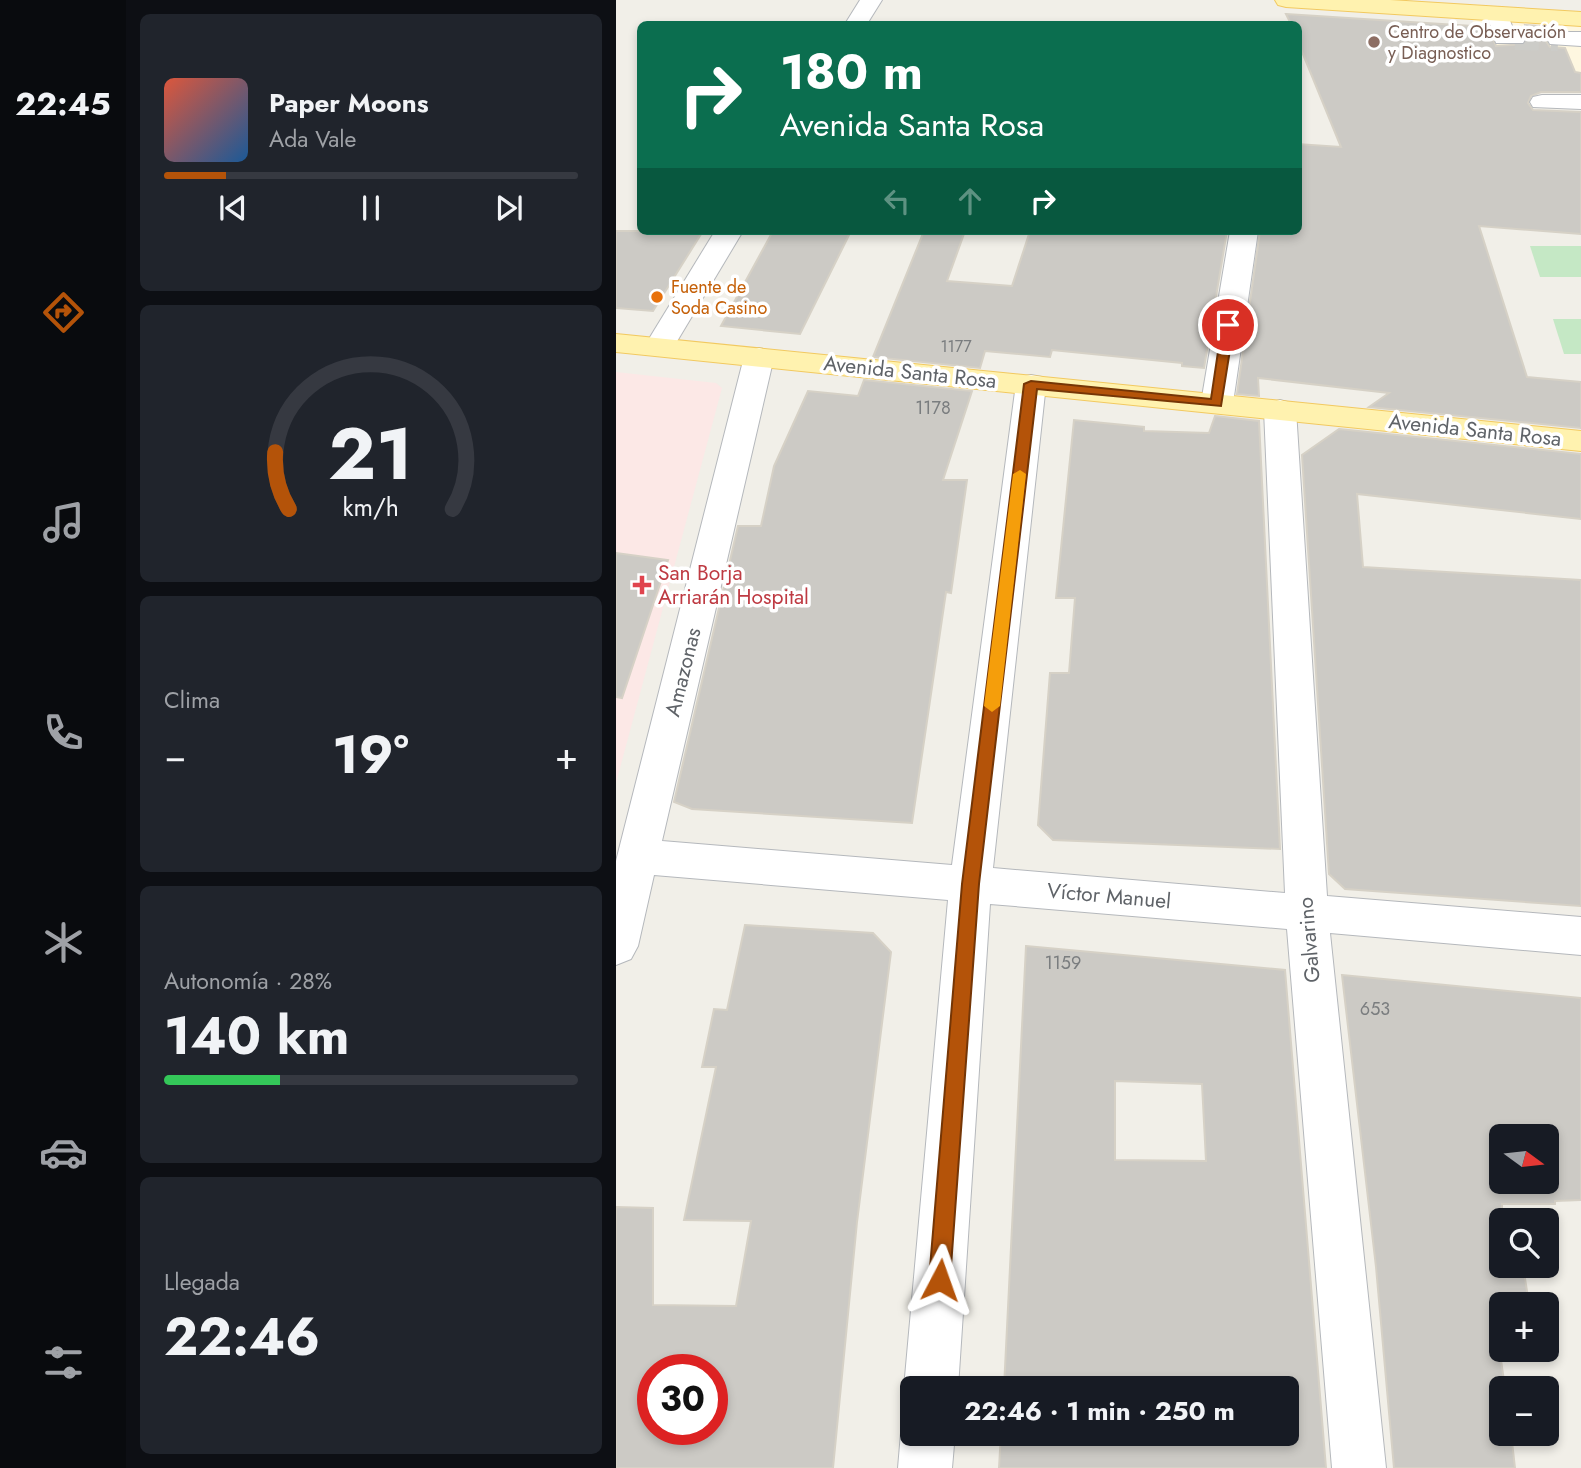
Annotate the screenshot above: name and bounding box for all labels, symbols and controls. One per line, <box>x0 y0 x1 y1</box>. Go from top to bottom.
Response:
place label: Centro de Observación y Diagnostico <box>1388 19 1566 66</box>
marker: Centro de Observación y Diagnostico <box>1366 34 1382 50</box>
text: 180 m <box>780 37 923 107</box>
icon: right <box>665 49 756 140</box>
text: 22:45 <box>15 81 111 127</box>
text: Paper Moons <box>269 84 429 122</box>
text: Avenida Santa Rosa <box>780 102 1044 148</box>
text: Ada Vale <box>269 122 356 156</box>
icon: left <box>878 182 916 220</box>
icon: ahead <box>951 182 989 220</box>
icon: right <box>1024 182 1062 220</box>
icon: previous <box>214 189 252 227</box>
icon: pause <box>352 189 390 227</box>
icon: next <box>490 189 528 227</box>
place label: Fuente de Soda Casino <box>671 274 767 321</box>
icon: directions <box>39 288 88 337</box>
marker: Fuente de Soda Casino <box>649 289 665 305</box>
pin <box>1198 295 1258 355</box>
icon: arrive <box>1209 306 1247 344</box>
house number: 1177 <box>940 335 972 358</box>
street label: Avenida Santa Rosa <box>822 348 998 396</box>
house number: 1178 <box>915 395 951 421</box>
text: 21 <box>329 402 413 507</box>
street label: Avenida Santa Rosa <box>1387 406 1563 454</box>
text: km/h <box>343 489 399 525</box>
icon: music <box>39 498 88 547</box>
place label: San Borja Arriarán Hospital <box>658 558 809 612</box>
marker: San Borja Arriarán Hospital <box>632 575 652 595</box>
street label: Amazonas <box>657 624 709 720</box>
text: Clima <box>164 683 220 717</box>
icon: phone <box>39 708 88 757</box>
text: 19° <box>332 717 409 793</box>
text: − <box>164 728 186 783</box>
text: + <box>555 728 578 783</box>
street label: Víctor Manuel <box>1046 876 1172 916</box>
street label: Galvarino <box>1290 896 1328 984</box>
icon: climate <box>39 918 88 967</box>
house number: 1159 <box>1045 950 1081 976</box>
text: Autonomía · 28% <box>164 964 332 998</box>
house number: 653 <box>1360 996 1390 1022</box>
text: 140 km <box>164 998 349 1074</box>
north arrow <box>1489 1124 1559 1194</box>
map controls <box>1489 1124 1559 1446</box>
icon: car <box>39 1128 88 1177</box>
button: search <box>1489 1208 1559 1278</box>
position arrow <box>903 1243 977 1317</box>
text: Llegada <box>164 1265 240 1299</box>
button: + <box>1489 1292 1559 1362</box>
text: 22:46 <box>164 1299 320 1375</box>
icon: filters <box>39 1338 88 1387</box>
speed limit sign: 30 <box>637 1354 728 1445</box>
button: − <box>1489 1376 1559 1446</box>
text: 22:46 · 1 min · 250 m <box>964 1392 1235 1430</box>

